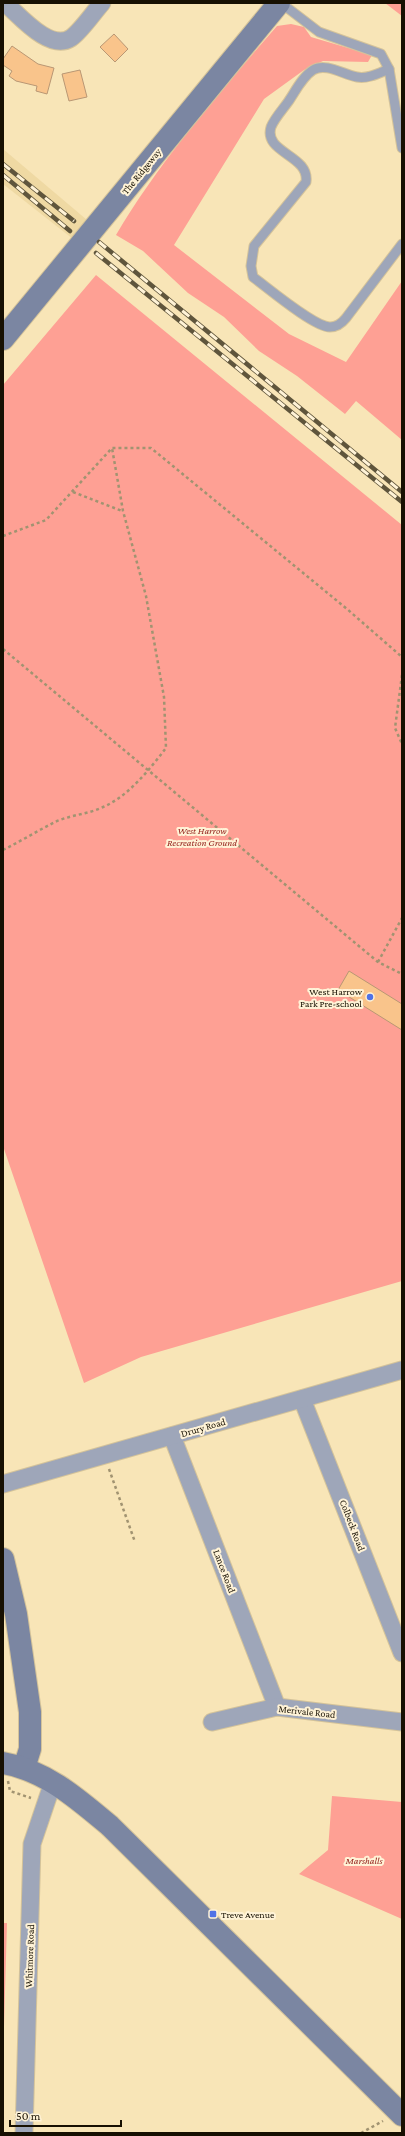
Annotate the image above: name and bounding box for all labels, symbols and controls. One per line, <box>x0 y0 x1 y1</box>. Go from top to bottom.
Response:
street label: The Ridgeway <box>119 146 164 197</box>
park label: West Harrow Recreation Ground <box>167 825 237 848</box>
place label: West Harrow Park Pre-school <box>300 986 363 1009</box>
marker: West Harrow Park Pre-school <box>365 992 375 1002</box>
street label: Drury Road <box>180 1416 227 1439</box>
street label: Colbeck Road <box>338 1498 368 1553</box>
street label: Lance Road <box>211 1548 238 1595</box>
street label: Merivale Road <box>278 1703 337 1720</box>
park label: Marshalls <box>344 1855 383 1866</box>
marker: Treve Avenue <box>208 1909 218 1919</box>
place label: Treve Avenue <box>221 1909 275 1920</box>
street label: Whitmore Road <box>23 1923 36 1988</box>
scale bar <box>10 2102 121 2128</box>
text: 50 m <box>16 2109 41 2123</box>

